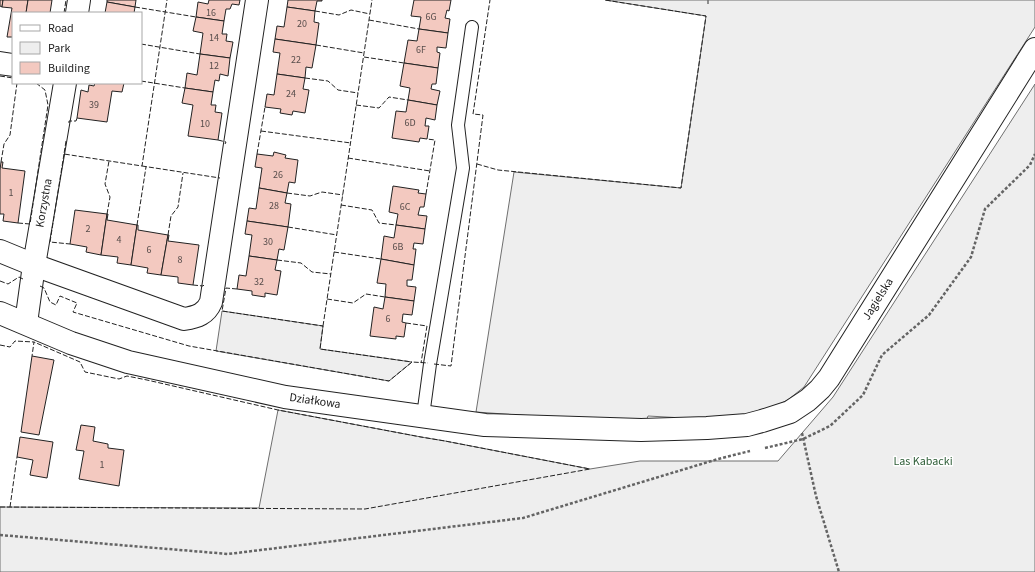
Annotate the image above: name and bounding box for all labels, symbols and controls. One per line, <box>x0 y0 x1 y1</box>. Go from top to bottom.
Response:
house number: 16 <box>206 6 216 20</box>
house number: 6G <box>425 10 437 24</box>
legend <box>12 12 142 84</box>
house number: 20 <box>297 17 307 31</box>
text: Road <box>48 20 74 37</box>
house number: 14 <box>209 31 219 45</box>
text: Park <box>48 40 70 57</box>
house number: 6F <box>416 43 426 57</box>
house number: 22 <box>291 53 301 67</box>
house number: 12 <box>209 59 219 73</box>
text: Building <box>48 60 90 77</box>
house number: 24 <box>286 87 296 101</box>
house number: 39 <box>89 98 99 112</box>
house number: 6D <box>404 116 416 130</box>
house number: 10 <box>200 117 210 131</box>
house number: 26 <box>273 168 283 182</box>
street label: Korzystna <box>31 177 57 229</box>
house number: 1 <box>9 186 14 200</box>
house number: 28 <box>269 199 279 213</box>
house number: 6C <box>400 200 411 214</box>
house number: 2 <box>86 222 91 236</box>
house number: 4 <box>117 233 122 247</box>
house number: 30 <box>263 235 273 249</box>
house number: 6B <box>393 240 404 254</box>
house number: 6 <box>147 243 152 257</box>
house number: 8 <box>178 253 183 267</box>
house number: 32 <box>254 275 264 289</box>
street label: Jagielska <box>858 275 898 323</box>
house number: 6 <box>386 312 391 326</box>
street label: Działkowa <box>288 389 342 413</box>
park label: Las Kabacki <box>893 453 953 470</box>
house number: 1 <box>100 458 105 472</box>

